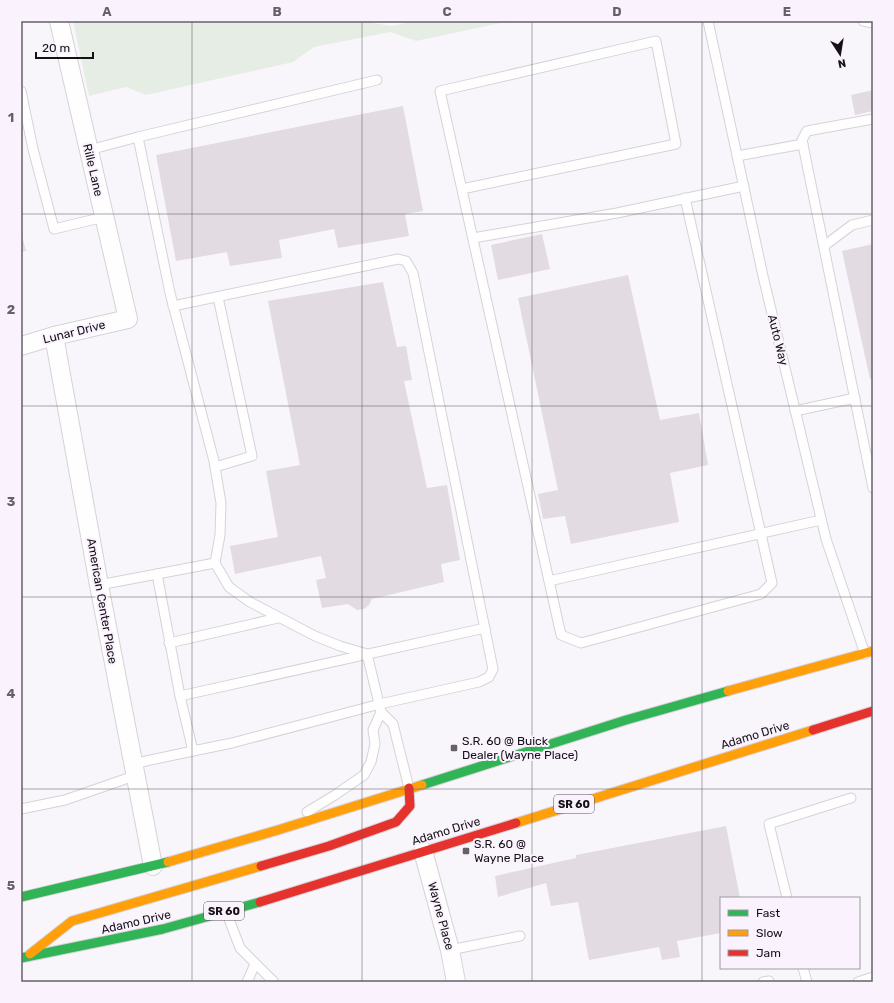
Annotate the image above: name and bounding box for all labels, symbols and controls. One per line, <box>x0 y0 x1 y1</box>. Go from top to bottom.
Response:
text: A <box>102 4 112 19</box>
text: B <box>272 4 282 19</box>
text: C <box>442 4 452 19</box>
text: D <box>612 4 622 19</box>
text: E <box>783 4 791 19</box>
scale bar <box>36 34 93 60</box>
north arrow <box>820 34 860 74</box>
text: 20 m <box>42 41 70 55</box>
text: N <box>837 56 847 70</box>
text: 1 <box>8 110 14 125</box>
street label: Rille Lane <box>80 142 106 198</box>
text: 2 <box>7 302 15 317</box>
street label: Auto Way <box>765 313 791 367</box>
street label: Lunar Drive <box>41 317 107 347</box>
text: 3 <box>7 494 16 509</box>
street label: American Center Place <box>84 537 120 665</box>
text: 4 <box>7 686 16 701</box>
street label: Adamo Drive <box>719 718 791 752</box>
place label: S.R. 60 @ Buick Dealer (Wayne Place) <box>462 734 578 762</box>
marker: S.R. 60 @ Buick Dealer (Wayne Place) <box>449 743 459 753</box>
road number: SR 60 <box>554 795 594 813</box>
street label: Adamo Drive <box>410 814 482 848</box>
place label: S.R. 60 @ Wayne Place <box>474 837 544 865</box>
marker: S.R. 60 @ Wayne Place <box>461 846 471 856</box>
text: 5 <box>7 878 15 893</box>
street label: Wayne Place <box>425 880 457 952</box>
legend <box>720 897 860 969</box>
road number: SR 60 <box>204 902 244 920</box>
text: Fast <box>756 906 780 920</box>
street label: Adamo Drive <box>100 907 172 937</box>
text: Slow <box>756 926 783 940</box>
text: Jam <box>756 946 781 960</box>

